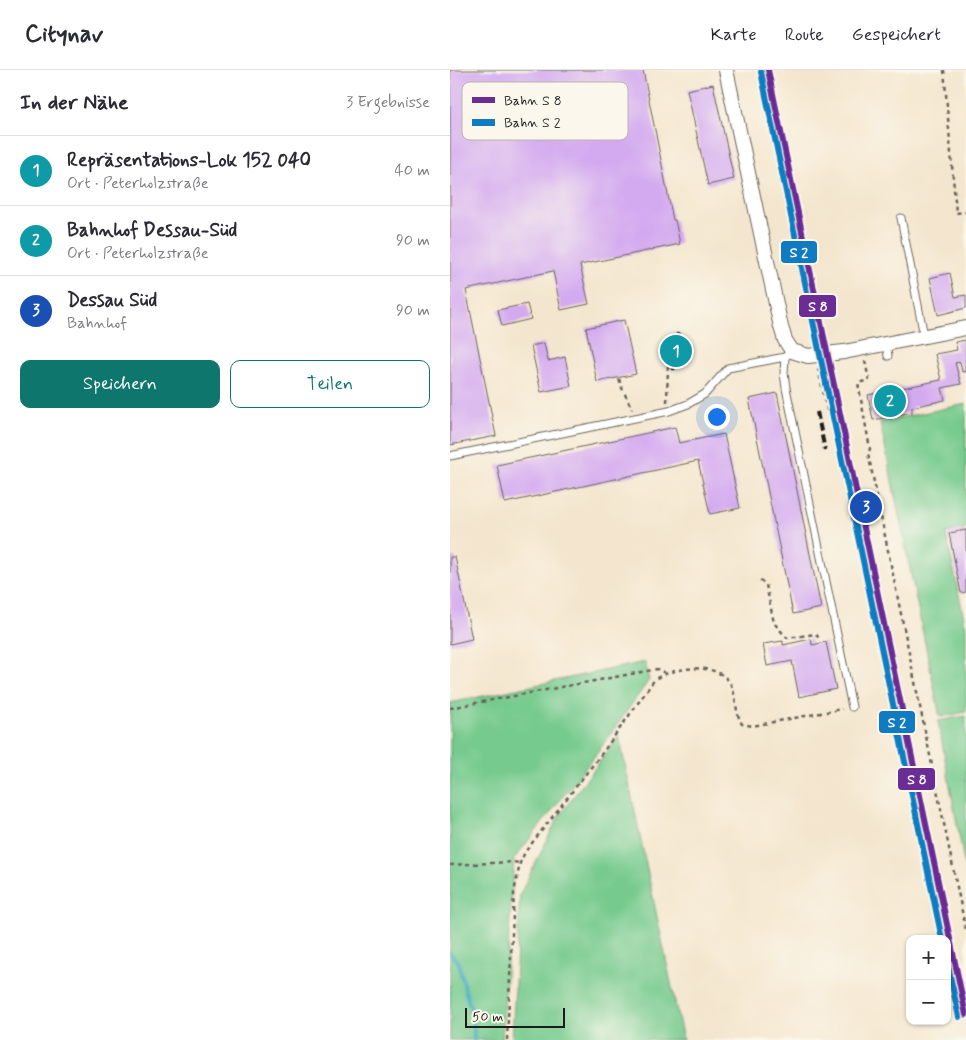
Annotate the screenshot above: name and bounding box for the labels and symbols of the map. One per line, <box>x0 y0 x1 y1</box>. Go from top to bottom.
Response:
legend <box>462 82 628 140</box>
text: Bahn S 8 <box>504 92 562 110</box>
text: Bahn S 2 <box>504 114 561 132</box>
line badge: S 2 <box>780 240 818 264</box>
text: S 2 <box>790 244 808 262</box>
line badge: S 8 <box>798 294 837 318</box>
text: S 8 <box>808 298 828 316</box>
pin: 1 <box>660 332 692 370</box>
pin: 2 <box>874 382 906 420</box>
your location <box>704 404 730 430</box>
pin: 3 <box>850 488 882 526</box>
line badge: S 2 <box>878 710 916 734</box>
text: S 2 <box>888 714 906 732</box>
line badge: S 8 <box>897 767 936 791</box>
text: S 8 <box>907 771 927 789</box>
scale bar <box>465 1005 565 1028</box>

